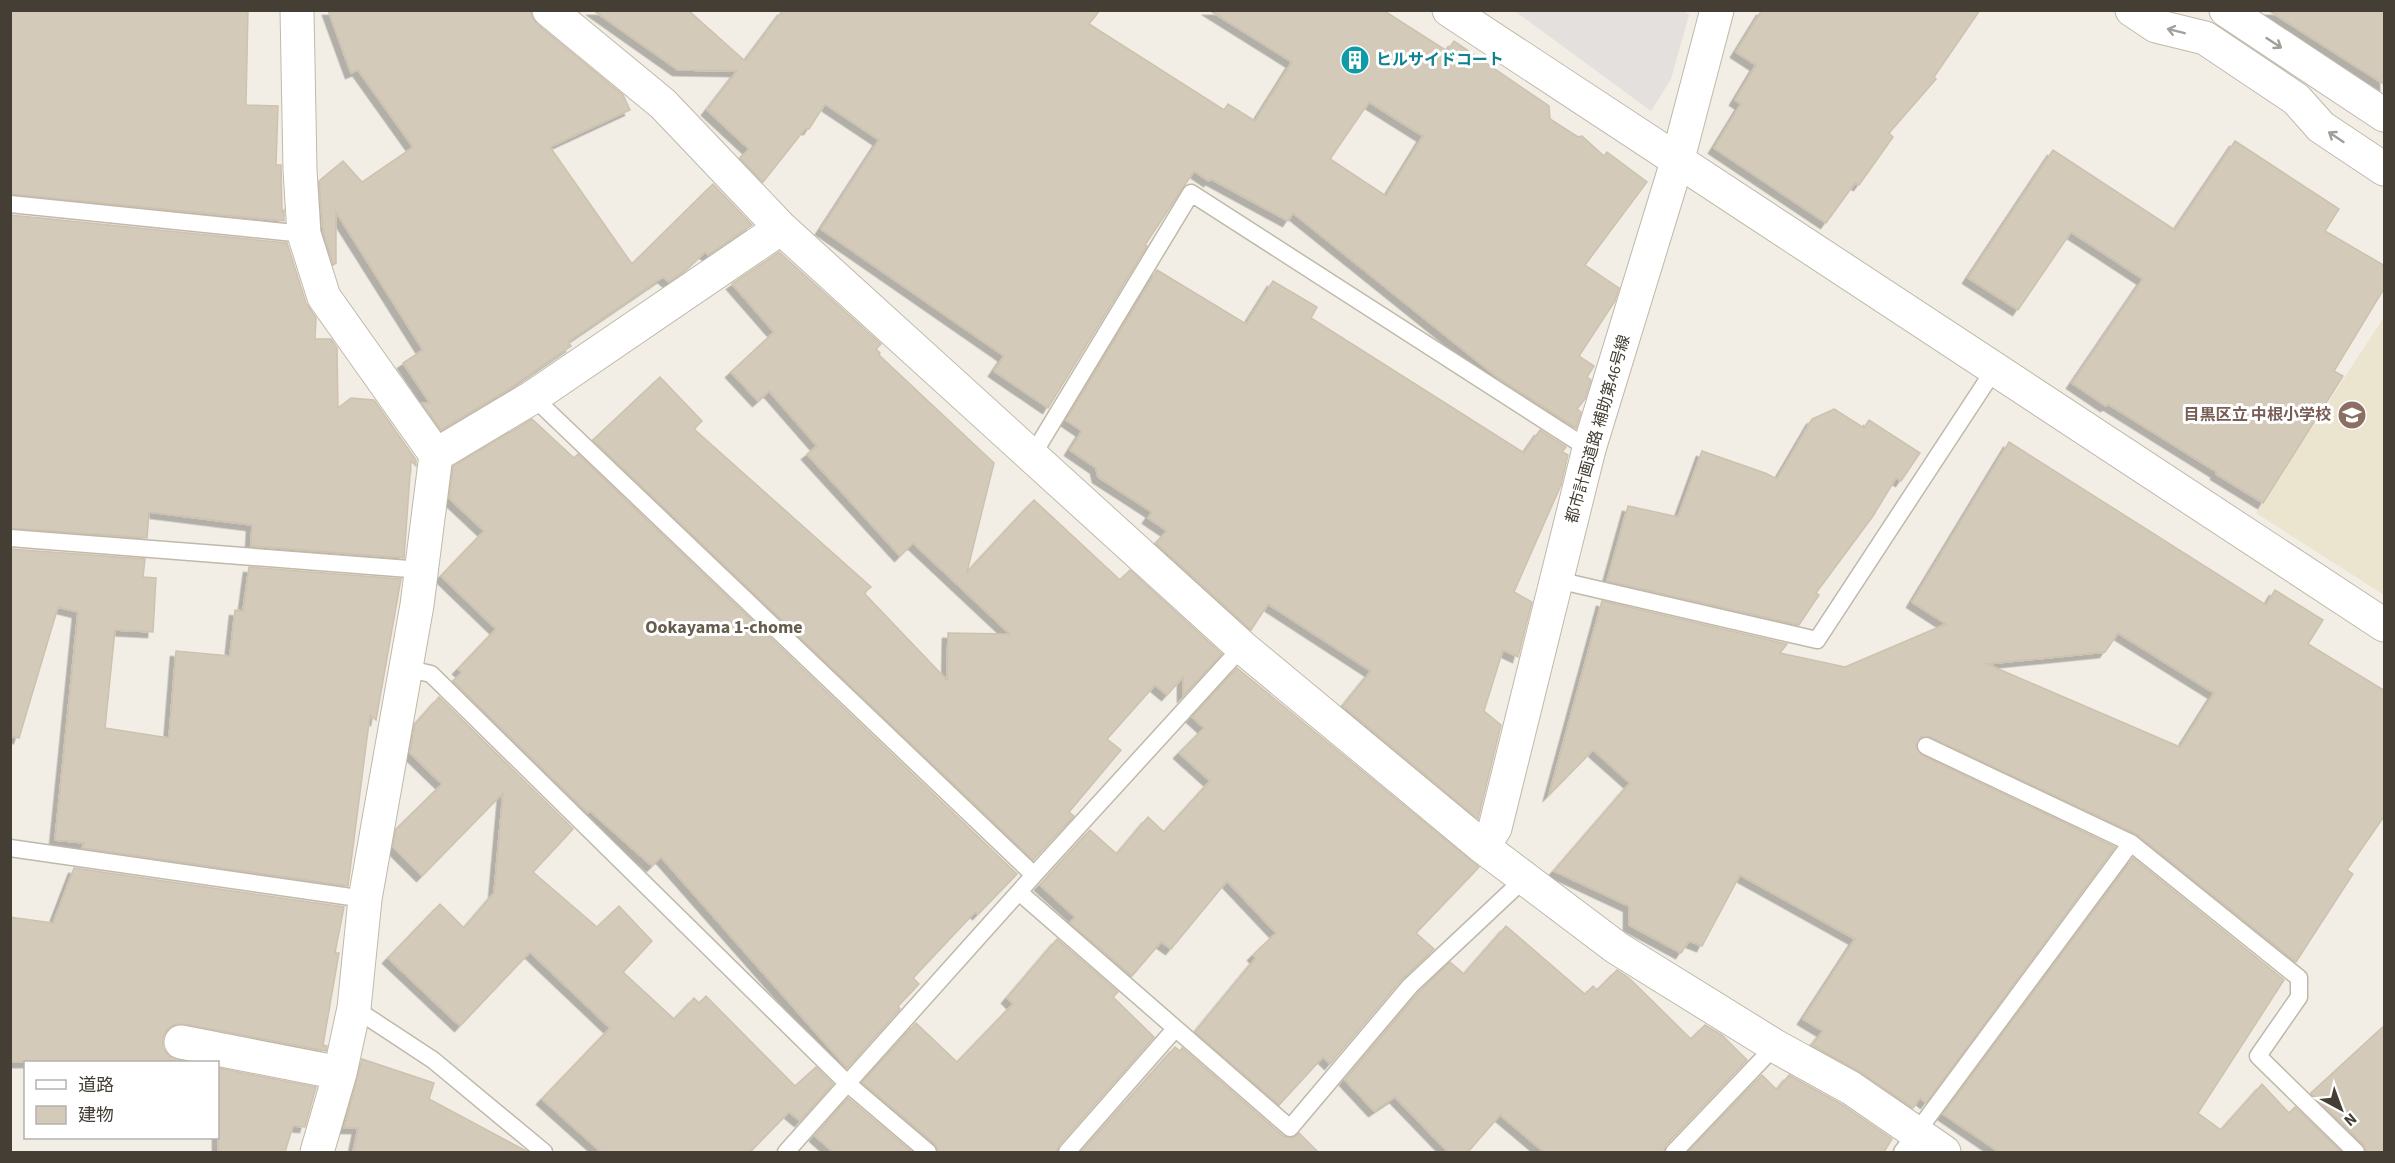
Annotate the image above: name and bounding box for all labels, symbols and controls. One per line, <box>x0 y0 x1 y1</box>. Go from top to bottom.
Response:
one-way arrow <box>2166 24 2185 36</box>
one-way arrow <box>2266 36 2283 49</box>
building icon: ヒルサイドコート <box>1339 44 1371 76</box>
place label: ヒルサイドコート <box>1376 49 1504 71</box>
one-way arrow <box>2328 131 2345 143</box>
street label: 都市計画道路 補助第46号線 <box>1561 332 1635 526</box>
school or university icon: 目黒区立 中根小学校 <box>2336 399 2368 431</box>
place label: 目黒区立 中根小学校 <box>2184 404 2331 426</box>
district label: Ookayama 1-chome <box>645 615 803 640</box>
legend <box>24 1061 219 1139</box>
text: 道路 <box>78 1073 114 1098</box>
north arrow <box>2311 1079 2371 1139</box>
text: 建物 <box>78 1103 114 1128</box>
text: N <box>2339 1108 2361 1131</box>

